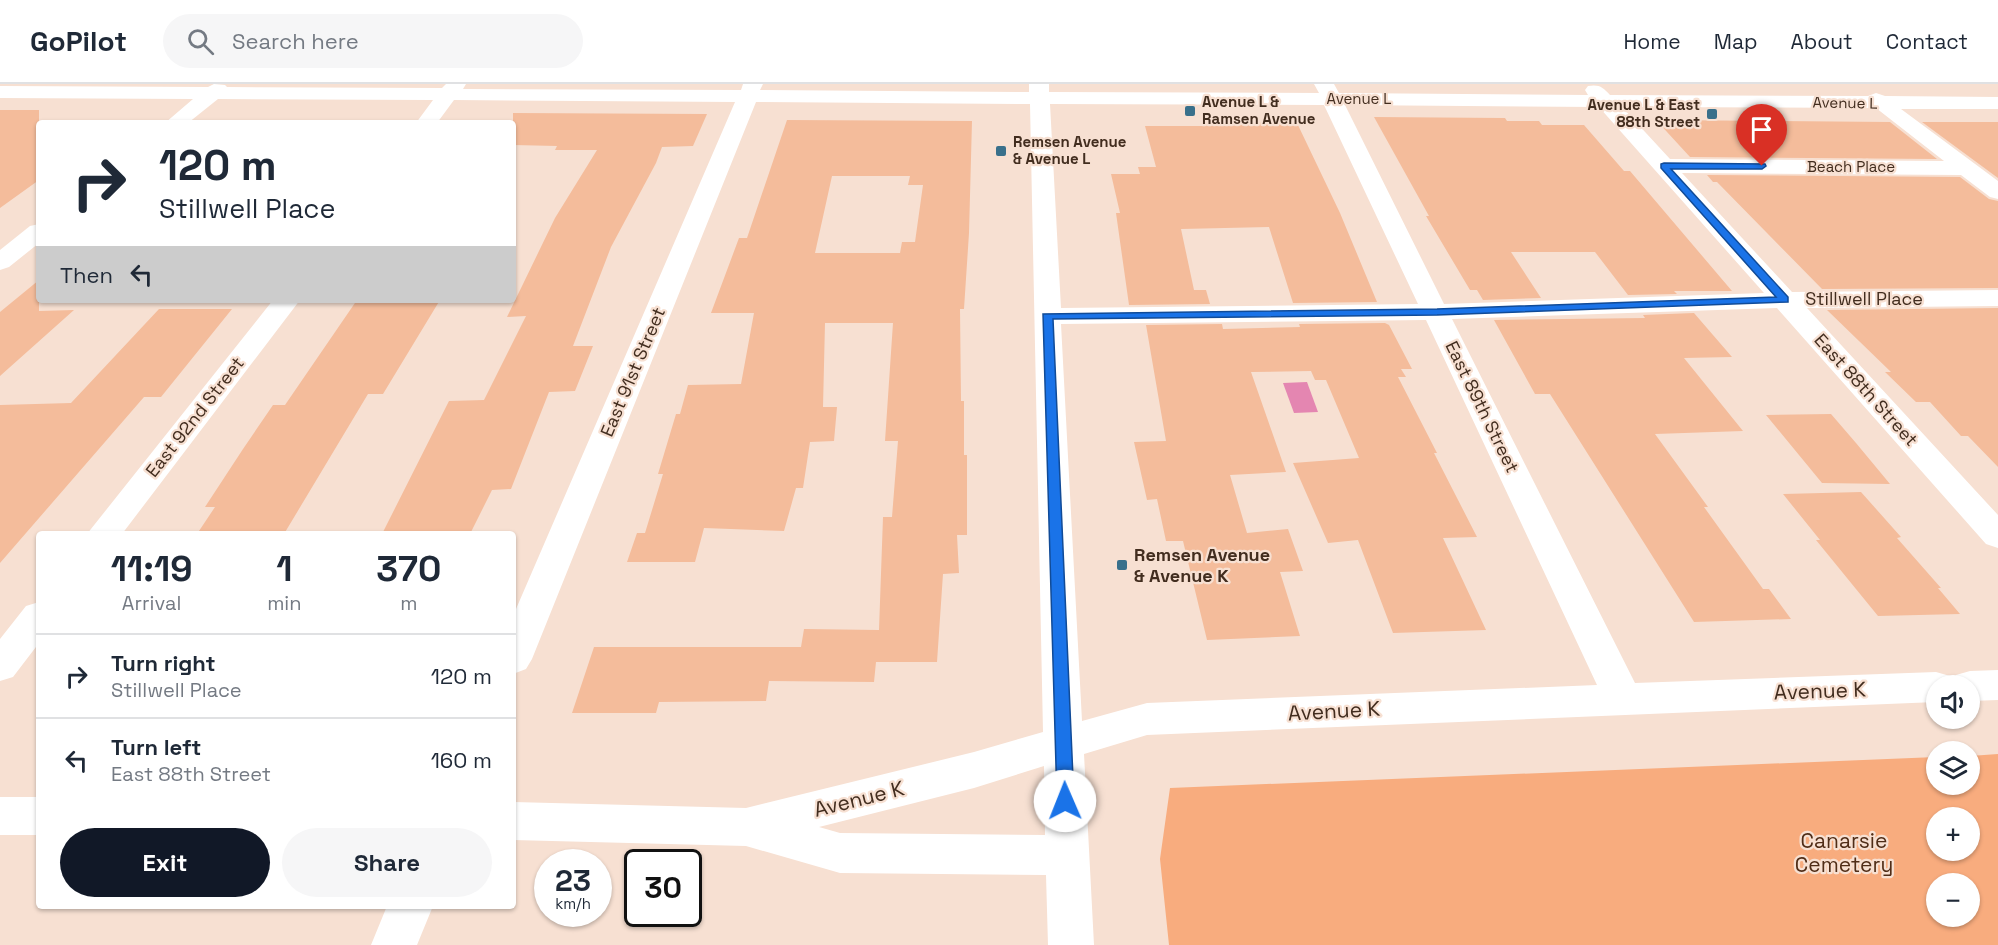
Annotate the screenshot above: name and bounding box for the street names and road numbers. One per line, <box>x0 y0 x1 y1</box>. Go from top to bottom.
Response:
street label: Avenue L <box>1326 89 1392 108</box>
street label: Avenue L <box>1812 92 1878 113</box>
street label: Beach Place <box>1807 157 1895 176</box>
street label: Stillwell Place <box>1805 287 1923 310</box>
street label: East 91st Street <box>595 304 670 440</box>
street label: East 88th Street <box>1810 328 1923 451</box>
street label: East 89th Street <box>1441 337 1524 476</box>
street label: East 92nd Street <box>140 352 249 482</box>
street label: Avenue K <box>1773 675 1867 706</box>
street label: Avenue K <box>1287 695 1381 726</box>
street label: Avenue K <box>811 774 907 823</box>

